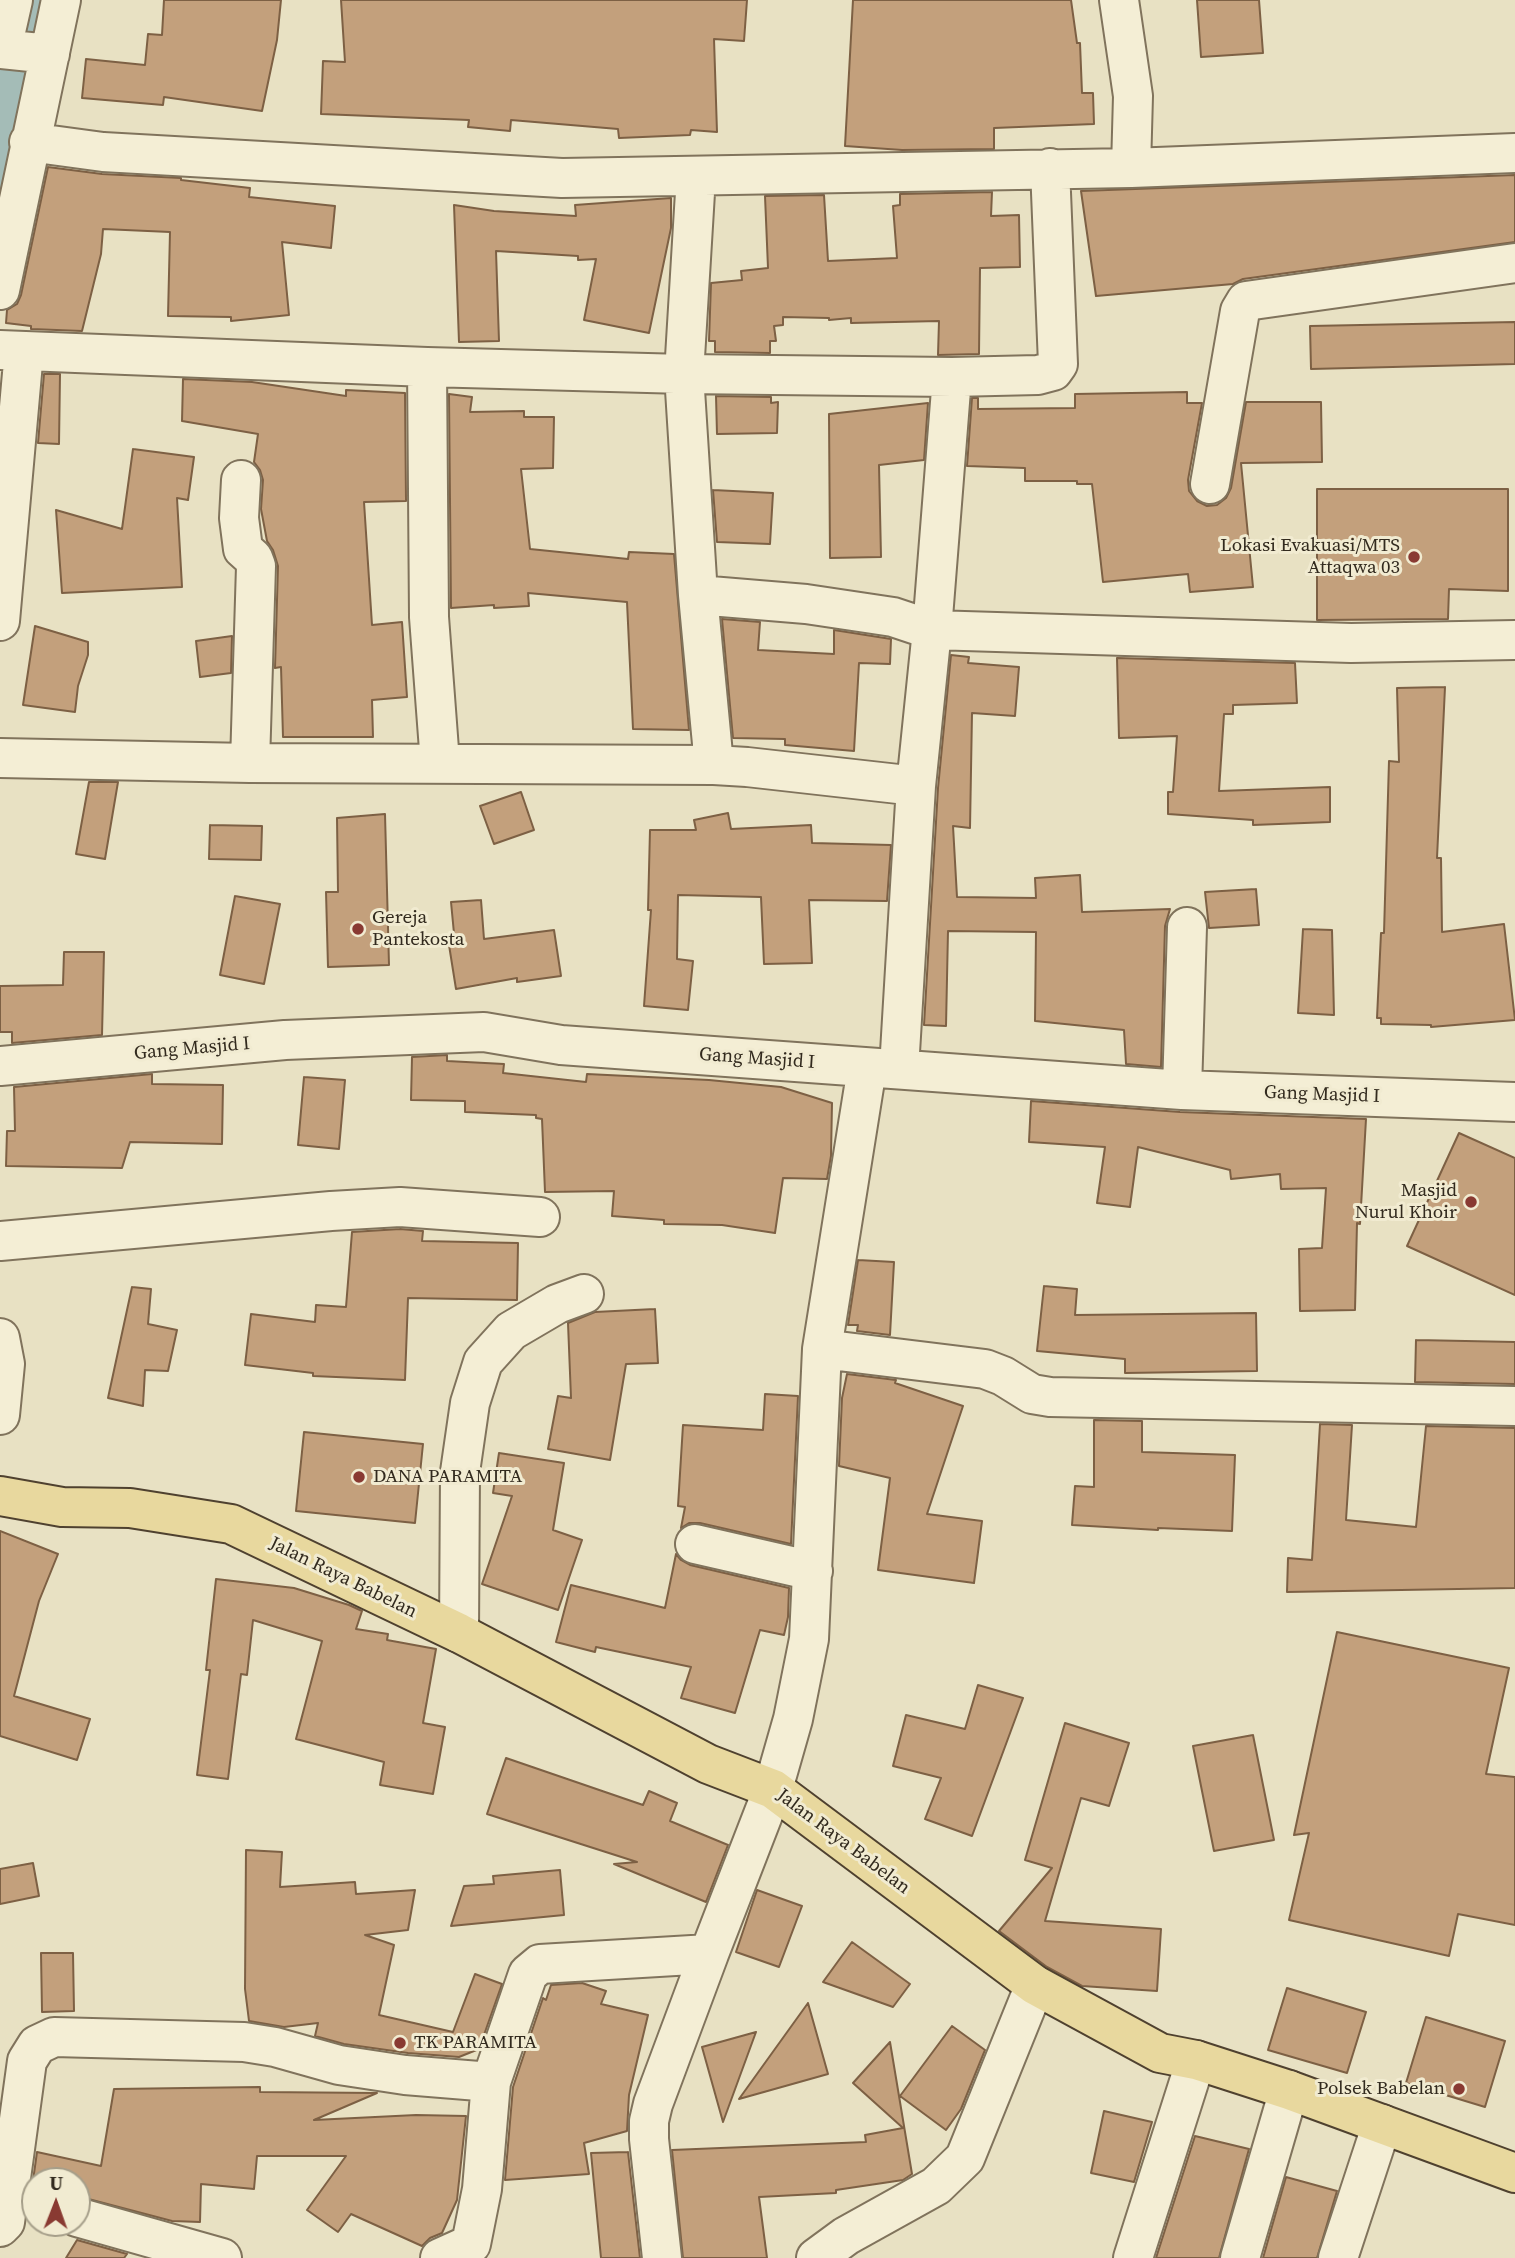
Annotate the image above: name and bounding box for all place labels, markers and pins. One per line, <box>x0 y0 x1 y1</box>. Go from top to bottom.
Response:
place label: Lokasi Evakuasi/MTS Attaqwa 03 <box>1220 535 1400 579</box>
marker: Lokasi Evakuasi/MTS Attaqwa 03 <box>1406 549 1422 565</box>
place label: Gereja Pantekosta <box>372 907 464 951</box>
marker: Gereja Pantekosta <box>350 921 366 937</box>
place label: Masjid Nurul Khoir <box>1355 1180 1457 1224</box>
marker: Masjid Nurul Khoir <box>1463 1194 1479 1210</box>
place label: DANA PARAMITA <box>373 1466 522 1488</box>
marker: DANA PARAMITA <box>351 1469 367 1485</box>
place label: TK PARAMITA <box>414 2032 537 2054</box>
marker: TK PARAMITA <box>392 2035 408 2051</box>
place label: Polsek Babelan <box>1317 2078 1445 2100</box>
marker: Polsek Babelan <box>1451 2081 1467 2097</box>

